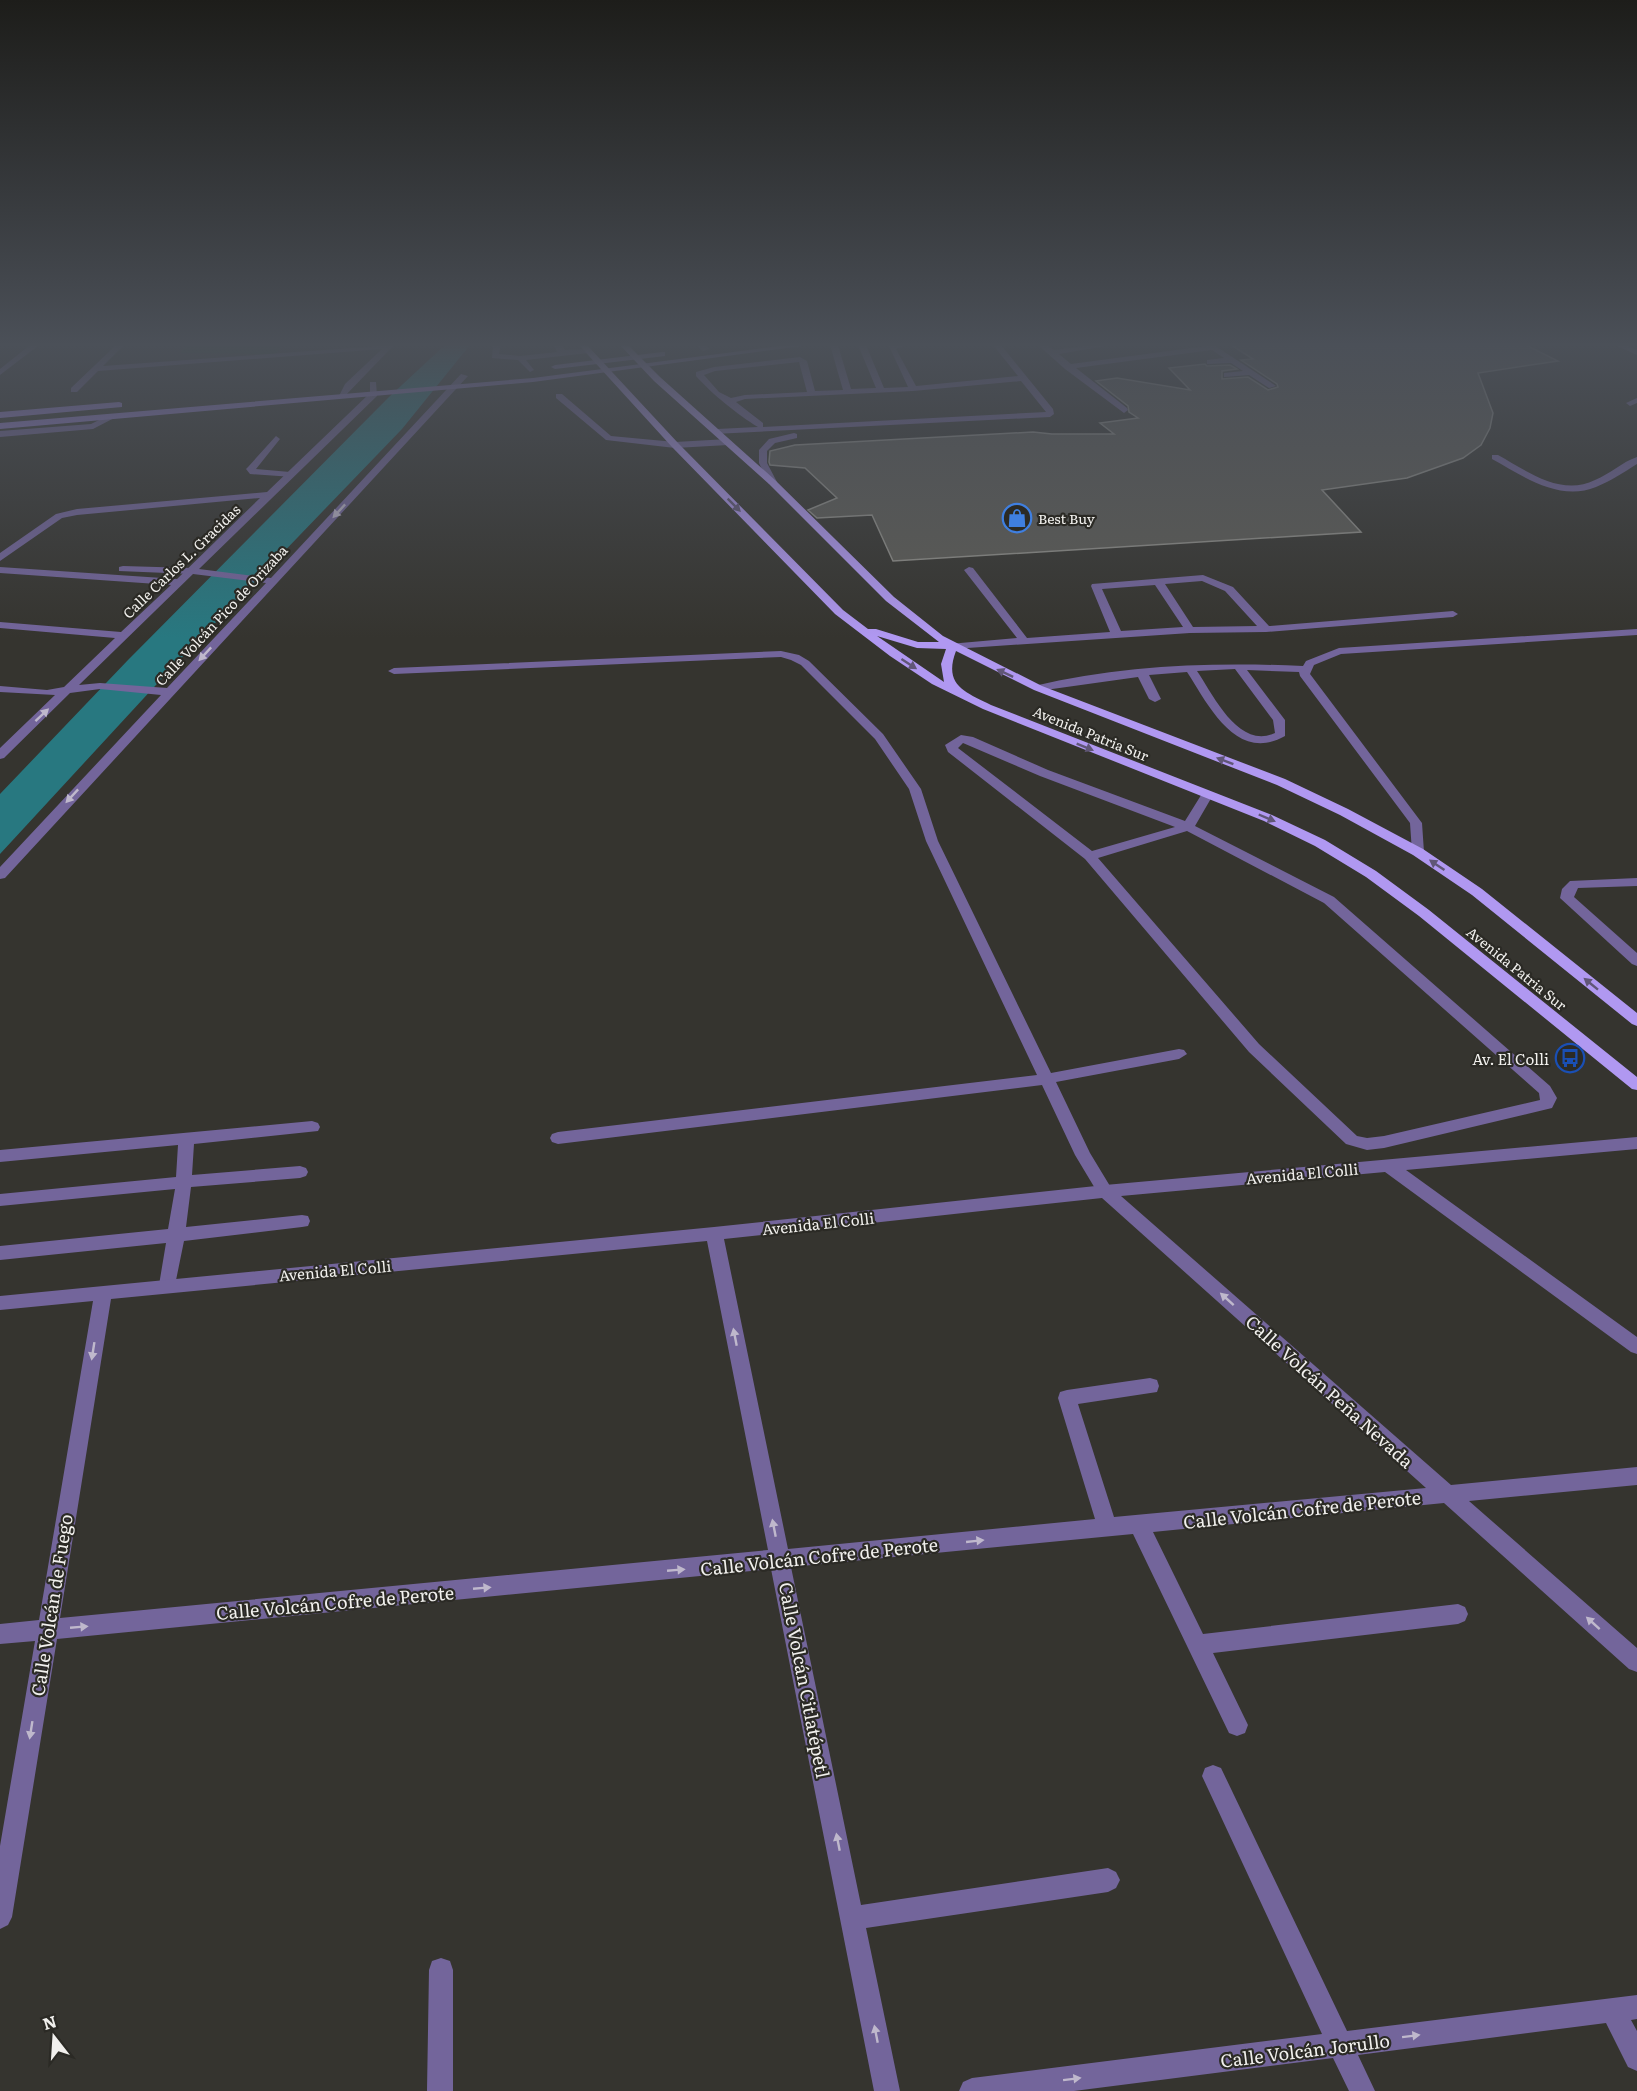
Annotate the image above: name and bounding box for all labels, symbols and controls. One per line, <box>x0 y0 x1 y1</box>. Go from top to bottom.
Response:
one-way arrow <box>727 498 741 512</box>
street label: Calle Carlos L. Gracidas <box>118 499 244 623</box>
shop icon: Best Buy <box>1001 502 1033 534</box>
one-way arrow <box>332 504 346 518</box>
place label: Best Buy <box>1038 508 1096 528</box>
street label: Calle Volcán Pico de Orizaba <box>150 540 292 690</box>
one-way arrow <box>198 646 212 661</box>
one-way arrow <box>901 658 917 669</box>
one-way arrow <box>995 668 1013 678</box>
street label: Avenida Patria Sur <box>1030 701 1152 765</box>
one-way arrow <box>35 708 50 722</box>
one-way arrow <box>1076 743 1094 752</box>
one-way arrow <box>1216 755 1234 765</box>
one-way arrow <box>65 789 79 804</box>
one-way arrow <box>1258 813 1276 823</box>
one-way arrow <box>1429 860 1445 871</box>
street label: Avenida Patria Sur <box>1463 921 1571 1015</box>
one-way arrow <box>1584 979 1599 991</box>
bus stop icon: Av. El Colli <box>1554 1042 1586 1074</box>
place label: Av. El Colli <box>1472 1047 1549 1070</box>
street label: Avenida El Colli <box>1245 1157 1359 1189</box>
street label: Avenida El Colli <box>761 1206 875 1240</box>
street label: Avenida El Colli <box>278 1254 392 1286</box>
one-way arrow <box>1220 1293 1235 1306</box>
street label: Calle Volcán Peña Nevada <box>1240 1308 1420 1474</box>
one-way arrow <box>730 1327 739 1346</box>
one-way arrow <box>89 1341 98 1360</box>
street label: Calle Volcán Cofre de Perote <box>1182 1483 1422 1535</box>
street label: Calle Volcán de Fuego <box>23 1512 79 1698</box>
one-way arrow <box>768 1519 778 1537</box>
street label: Calle Volcán Cofre de Perote <box>699 1530 939 1582</box>
one-way arrow <box>966 1536 985 1546</box>
one-way arrow <box>667 1565 686 1575</box>
street label: Calle Volcán Cofre de Perote <box>215 1578 455 1626</box>
street label: Calle Volcán Citlatépetl <box>773 1580 837 1780</box>
one-way arrow <box>473 1583 492 1593</box>
one-way arrow <box>1585 1617 1601 1630</box>
one-way arrow <box>70 1622 89 1632</box>
one-way arrow <box>26 1720 35 1739</box>
one-way arrow <box>832 1833 842 1852</box>
north arrow <box>24 2007 84 2067</box>
text: N <box>39 2008 59 2035</box>
one-way arrow <box>871 2024 880 2043</box>
street label: Calle Volcán Jorullo <box>1219 2026 1391 2074</box>
one-way arrow <box>1402 2032 1421 2041</box>
one-way arrow <box>1063 2074 1082 2083</box>

